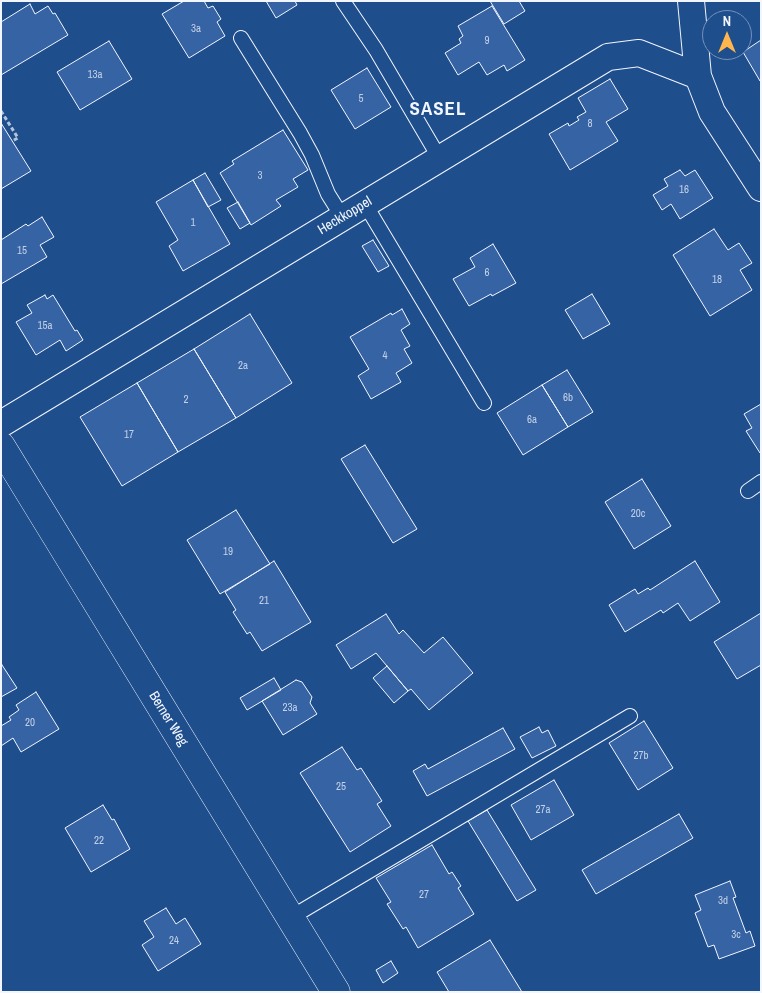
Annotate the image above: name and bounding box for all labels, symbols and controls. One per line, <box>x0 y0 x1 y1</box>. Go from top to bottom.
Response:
north arrow <box>702 10 752 60</box>
text: N <box>723 12 731 30</box>
house number: 3a <box>191 22 201 36</box>
house number: 9 <box>484 34 490 48</box>
house number: 13a <box>87 68 103 82</box>
house number: 5 <box>358 92 364 106</box>
district label: SASEL <box>409 99 467 121</box>
house number: 8 <box>587 117 593 131</box>
house number: 3 <box>257 169 263 183</box>
house number: 16 <box>679 183 689 197</box>
street label: Heckkoppel <box>315 193 375 239</box>
house number: 1 <box>190 216 196 230</box>
house number: 15 <box>17 244 27 258</box>
house number: 6 <box>484 266 490 280</box>
house number: 18 <box>712 273 722 287</box>
house number: 15a <box>37 319 53 333</box>
house number: 4 <box>382 349 388 363</box>
house number: 2a <box>238 359 248 373</box>
house number: 6b <box>563 391 573 405</box>
house number: 2 <box>183 393 189 407</box>
house number: 6a <box>527 413 537 427</box>
house number: 17 <box>124 428 134 442</box>
house number: 20c <box>631 507 645 521</box>
house number: 19 <box>223 545 233 559</box>
house number: 21 <box>259 594 269 608</box>
street label: Berner Weg <box>145 689 191 749</box>
house number: 23a <box>282 701 298 715</box>
house number: 20 <box>25 716 35 730</box>
house number: 27b <box>633 749 649 763</box>
house number: 25 <box>336 780 346 794</box>
house number: 27a <box>535 803 551 817</box>
house number: 22 <box>94 834 104 848</box>
house number: 27 <box>419 888 429 902</box>
house number: 3d <box>718 894 728 908</box>
house number: 3c <box>731 928 741 942</box>
house number: 24 <box>169 934 179 948</box>

